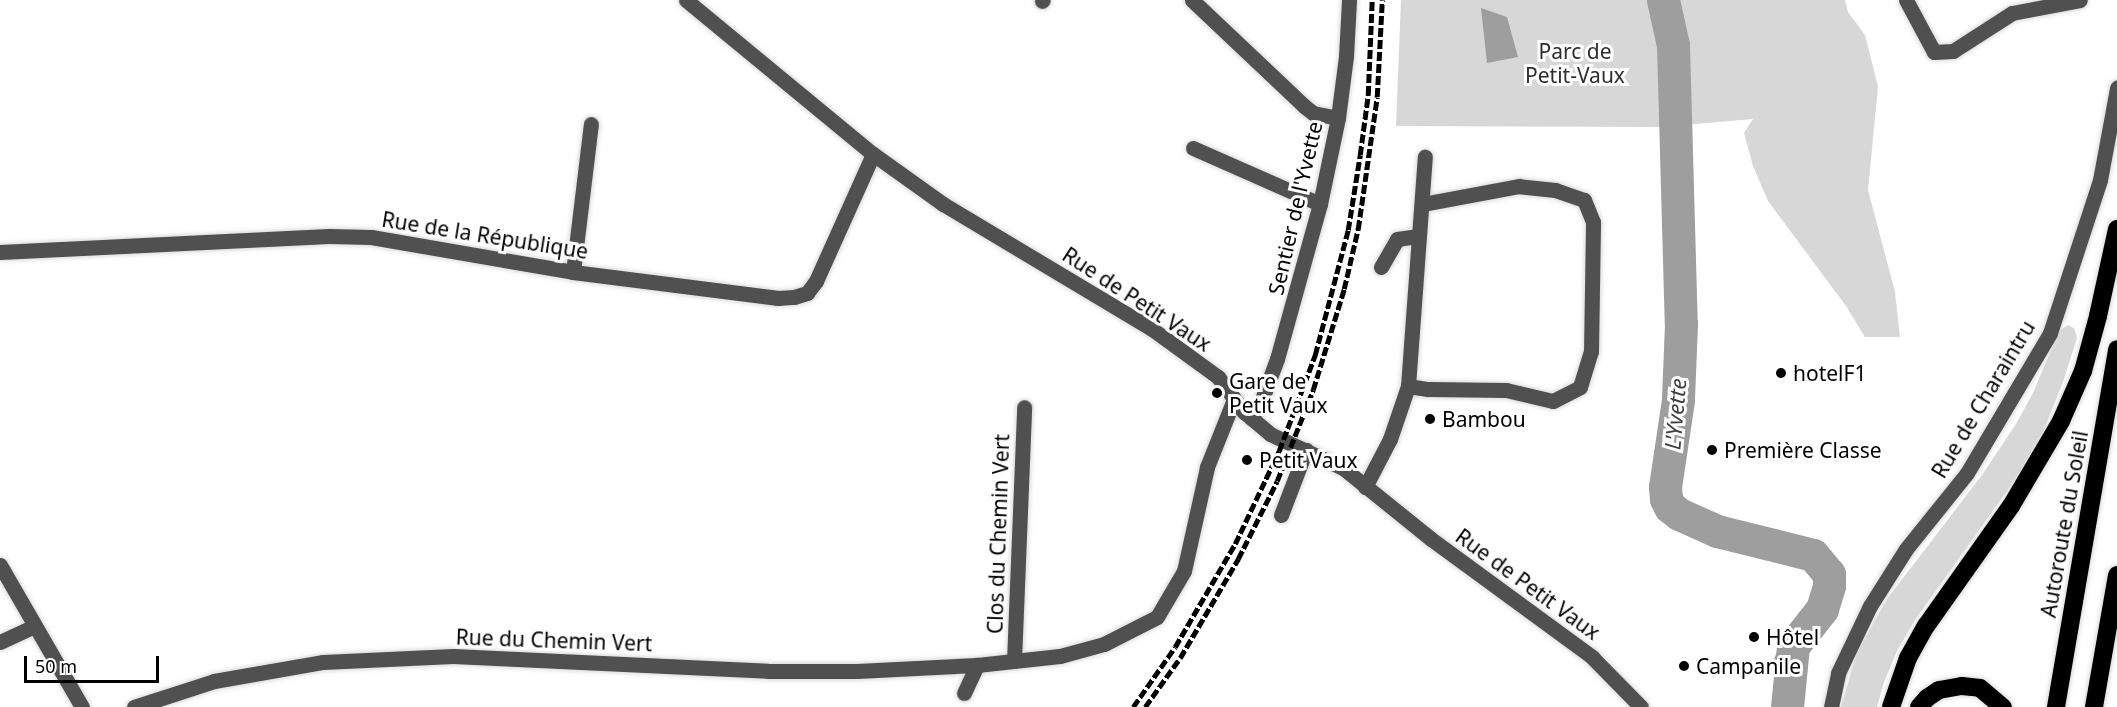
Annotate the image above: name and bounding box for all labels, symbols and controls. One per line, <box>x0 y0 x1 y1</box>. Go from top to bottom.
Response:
park label: Parc de Petit-Vaux <box>1525 38 1625 88</box>
street label: Sentier de l'Yvette <box>1263 119 1327 297</box>
street label: Rue de la République <box>380 206 590 264</box>
street label: Rue de Petit Vaux <box>1058 242 1216 356</box>
street label: Rue de Charaintru <box>1926 316 2040 482</box>
place label: hotelF1 <box>1793 360 1866 386</box>
marker: hotelF1 <box>1774 366 1788 380</box>
place label: Gare de Petit Vaux <box>1229 368 1328 418</box>
water label: L'Yvette <box>1659 377 1691 451</box>
marker: Gare de Petit Vaux <box>1210 386 1224 400</box>
place label: Bambou <box>1442 406 1526 432</box>
marker: Bambou <box>1423 412 1437 426</box>
street label: Autoroute du Soleil <box>2035 429 2093 619</box>
street label: Clos du Chemin Vert <box>982 434 1014 634</box>
place label: Première Classe <box>1724 437 1882 463</box>
marker: Première Classe <box>1705 443 1719 457</box>
place label: Petit Vaux <box>1259 447 1358 473</box>
marker: Petit Vaux <box>1240 453 1254 467</box>
street label: Rue de Petit Vaux <box>1451 523 1605 645</box>
street label: Rue du Chemin Vert <box>455 624 653 656</box>
place label: Hôtel <box>1766 624 1819 650</box>
marker: Hôtel <box>1747 630 1761 644</box>
scale bar <box>27 644 162 682</box>
place label: Campanile <box>1696 653 1801 679</box>
text: 50 m <box>35 654 77 678</box>
marker: Campanile <box>1677 659 1691 673</box>

